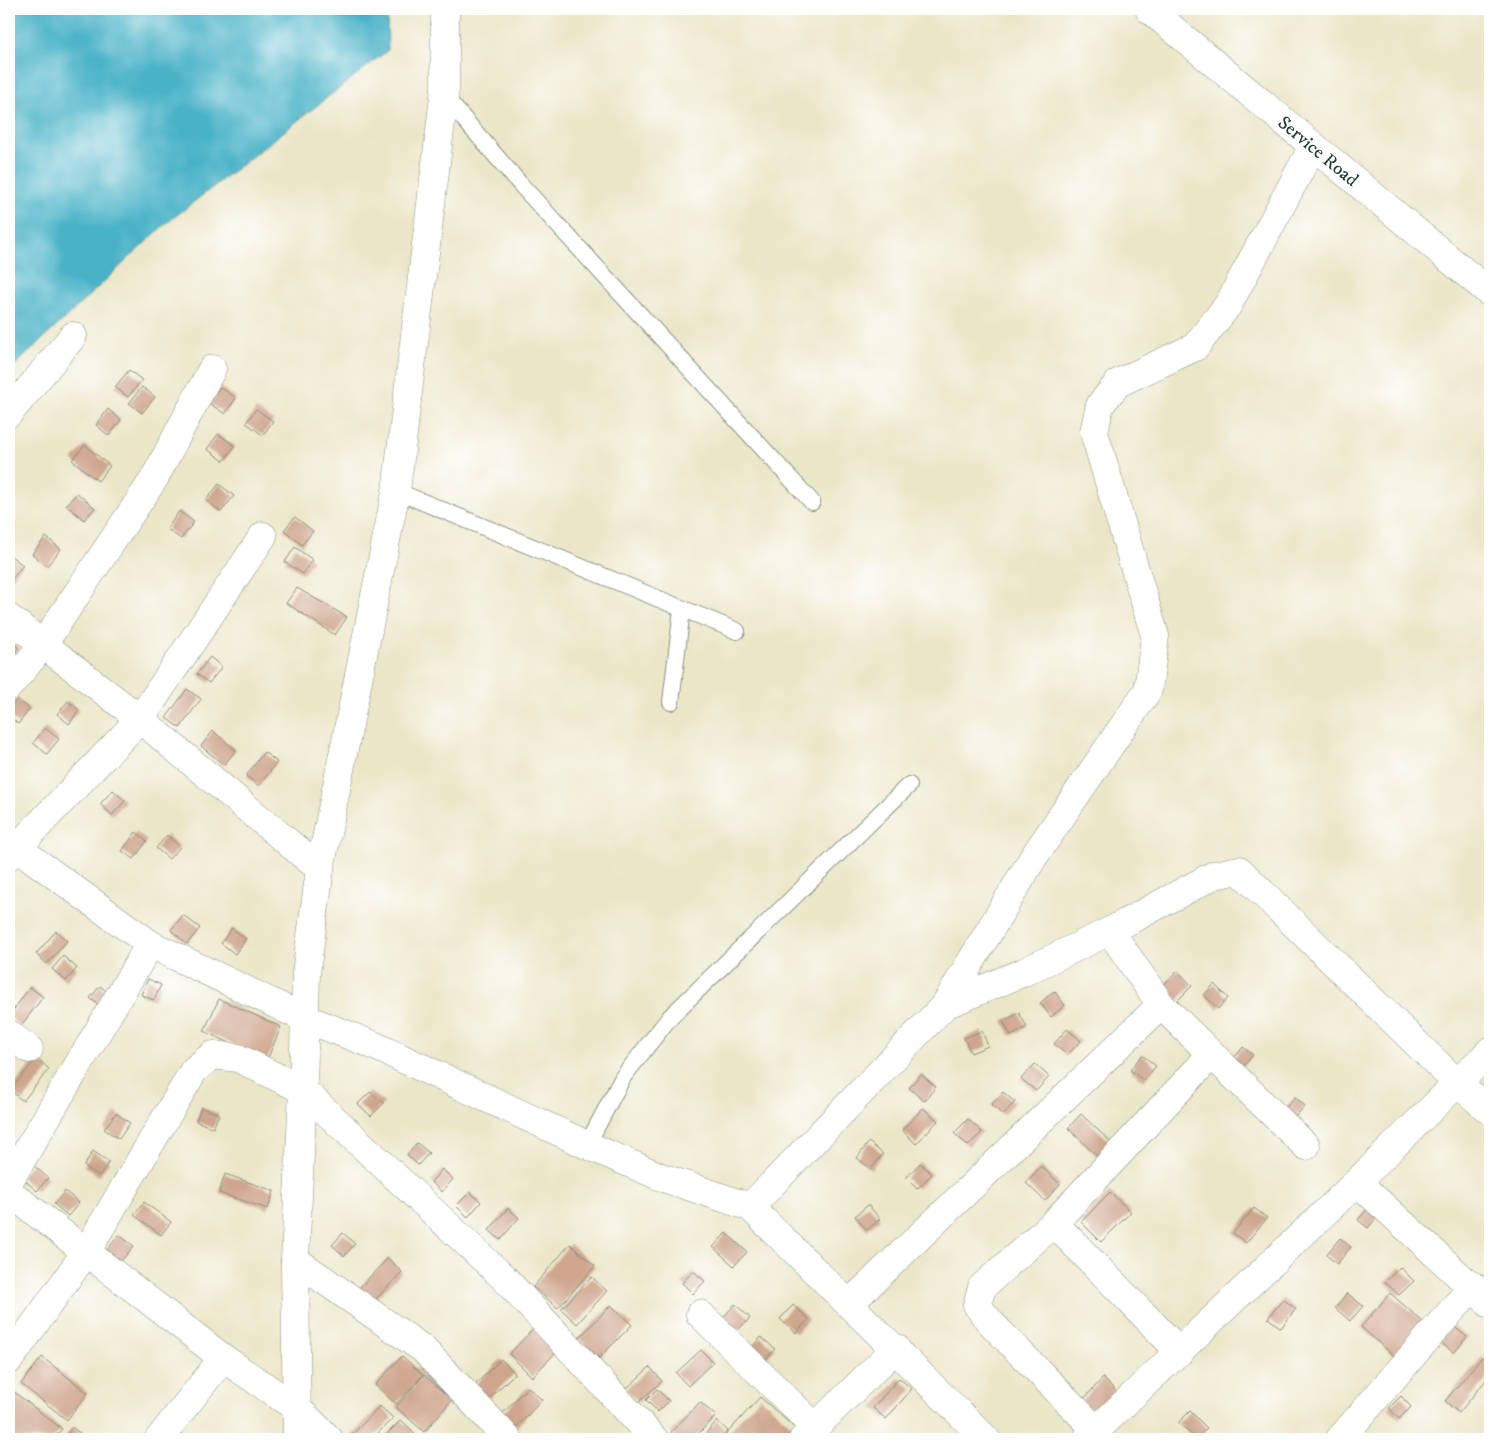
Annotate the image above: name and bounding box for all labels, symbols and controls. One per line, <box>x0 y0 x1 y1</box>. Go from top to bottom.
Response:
street label: Service Road <box>1273 111 1363 192</box>

